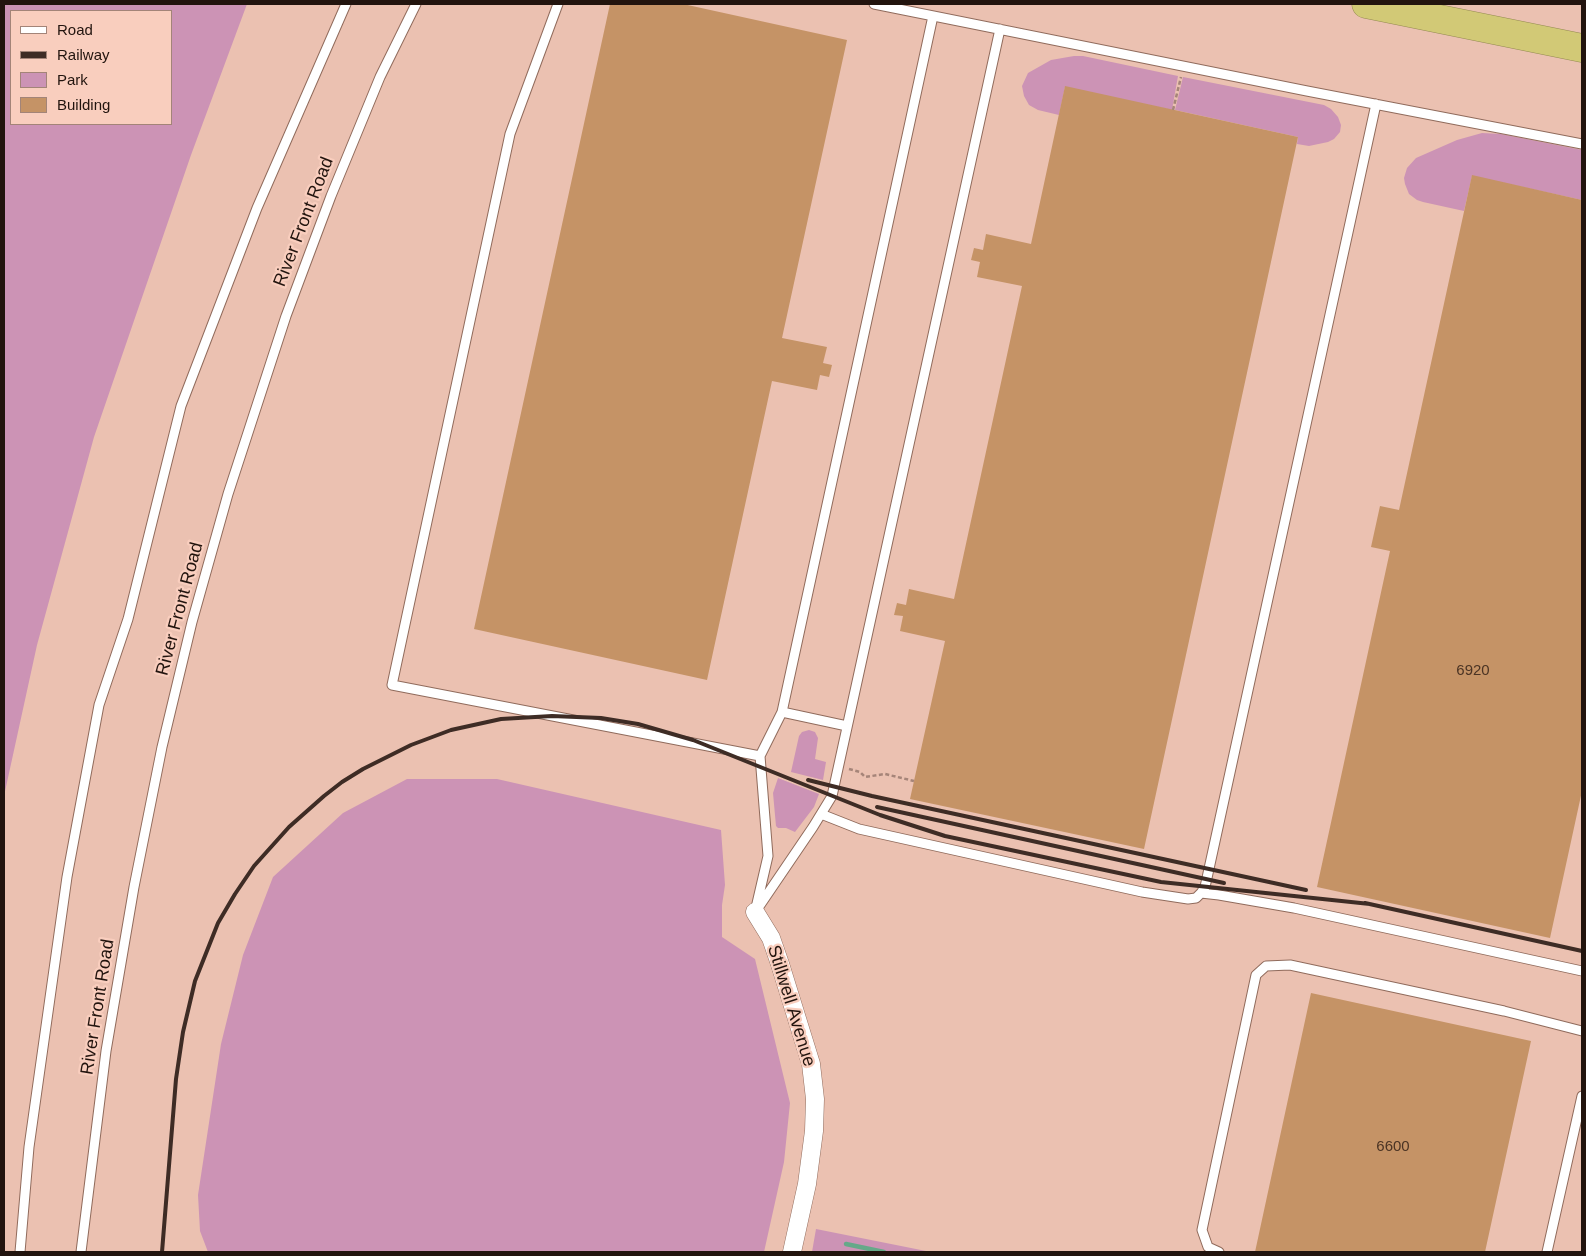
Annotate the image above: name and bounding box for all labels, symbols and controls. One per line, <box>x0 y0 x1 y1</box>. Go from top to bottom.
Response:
legend <box>10 10 172 125</box>
text: Road <box>57 21 93 38</box>
text: Railway <box>57 46 110 63</box>
text: Park <box>57 71 88 88</box>
text: Building <box>57 96 110 113</box>
street label: River Front Road <box>269 154 339 290</box>
street label: River Front Road <box>152 540 208 678</box>
house number: 6920 <box>1456 662 1490 680</box>
street label: River Front Road <box>77 938 119 1076</box>
street label: Stillwell Avenue <box>762 943 820 1069</box>
house number: 6600 <box>1376 1138 1410 1156</box>

